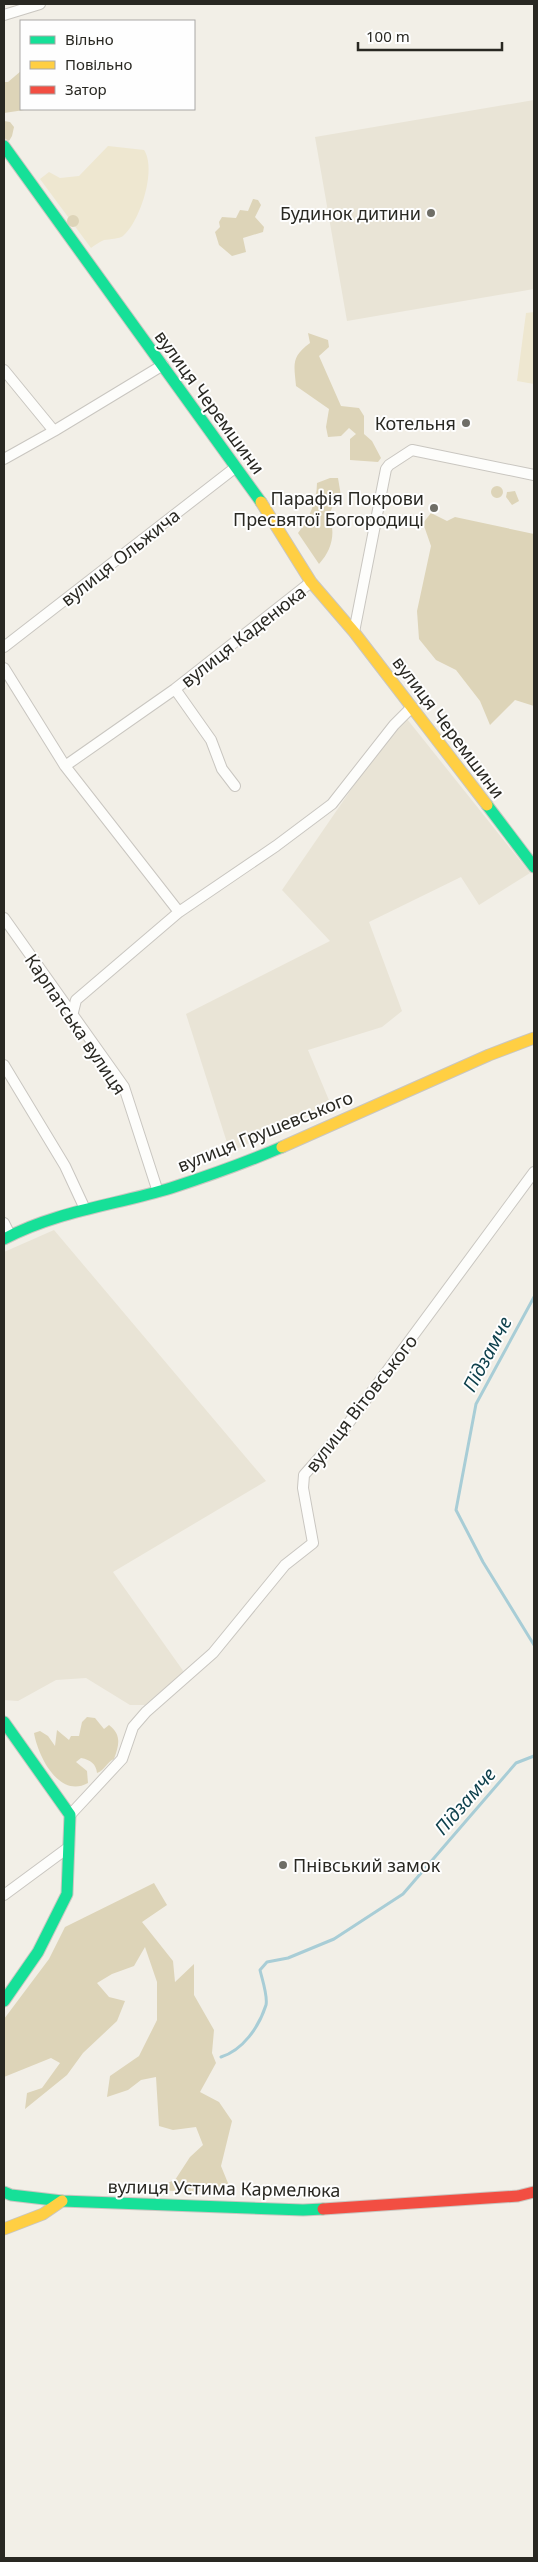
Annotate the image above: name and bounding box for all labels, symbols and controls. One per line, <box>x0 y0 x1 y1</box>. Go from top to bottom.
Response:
legend <box>20 20 195 110</box>
scale bar <box>358 20 502 52</box>
text: 100 m <box>366 26 410 46</box>
text: Вільно <box>65 29 114 49</box>
text: Повільно <box>65 54 132 74</box>
text: Затор <box>65 79 107 99</box>
place label: Будинок дитини <box>280 201 421 225</box>
marker: Будинок дитини <box>425 207 437 219</box>
street label: вулиця Черемшини <box>150 325 270 479</box>
place label: Котельня <box>375 411 456 435</box>
marker: Котельня <box>460 417 472 429</box>
place label: Парафія Покрови Пресвятої Богородиці <box>233 486 424 531</box>
marker: Парафія Покрови Пресвятої Богородиці <box>428 502 440 514</box>
street label: вулиця Ольжича <box>55 503 185 611</box>
street label: вулиця Каденюка <box>175 580 311 692</box>
street label: вулиця Черемшини <box>388 651 510 803</box>
street label: Карпатська вулиця <box>20 949 132 1099</box>
street label: вулиця Грушевського <box>174 1085 356 1177</box>
water label: Підзамче <box>456 1312 518 1396</box>
street label: вулиця Вітовського <box>300 1329 422 1477</box>
water label: Підзамче <box>428 1762 502 1840</box>
place label: Пнівський замок <box>293 1853 441 1877</box>
marker: Пнівський замок <box>277 1859 289 1871</box>
street label: вулиця Устима Кармелюка <box>107 2174 341 2202</box>

